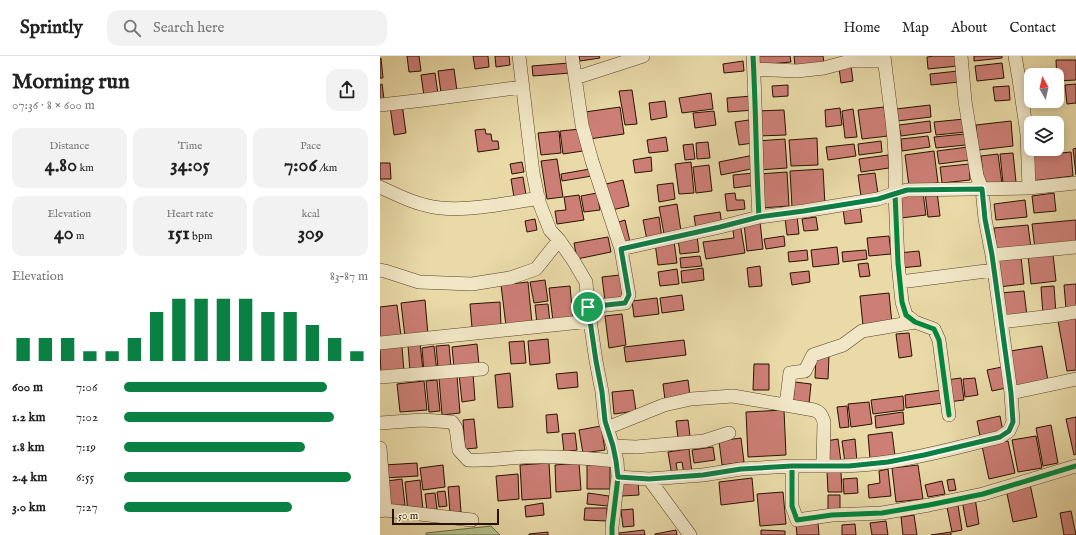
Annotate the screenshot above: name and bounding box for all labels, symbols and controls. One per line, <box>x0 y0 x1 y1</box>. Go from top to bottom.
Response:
search box <box>107 10 387 46</box>
text: Sprintly <box>20 16 83 40</box>
icon: search <box>121 17 143 39</box>
text: Search here <box>153 18 224 37</box>
text: Home <box>844 19 880 37</box>
text: Map <box>902 19 929 37</box>
text: About <box>951 19 987 37</box>
text: Contact <box>1009 19 1056 37</box>
text: Morning run <box>12 68 130 96</box>
north arrow <box>1024 68 1064 108</box>
map controls <box>1024 68 1064 156</box>
button: share <box>326 69 368 111</box>
text: 07:36 · 8 × 600 m <box>12 97 95 114</box>
button: layers <box>1024 116 1064 156</box>
text: Distance <box>49 139 89 153</box>
text: Time <box>178 139 202 153</box>
text: Pace <box>300 139 321 153</box>
text: 4.80 <box>45 153 77 178</box>
text: 34:05 <box>170 153 210 178</box>
text: 7:06 <box>284 153 317 178</box>
text: km <box>77 161 94 175</box>
text: /km <box>317 161 337 175</box>
text: Elevation <box>48 207 91 221</box>
text: Heart rate <box>167 207 213 221</box>
text: kcal <box>301 207 320 221</box>
text: 40 <box>54 221 74 246</box>
text: 151 <box>168 221 190 246</box>
text: 309 <box>298 221 324 246</box>
text: m <box>74 229 85 243</box>
text: bpm <box>190 229 212 243</box>
text: Elevation <box>12 268 64 285</box>
text: 83–87 m <box>330 268 368 285</box>
pin <box>571 290 605 324</box>
icon: arrive <box>577 296 599 318</box>
text: 600 m <box>12 379 43 396</box>
text: 7:06 <box>76 379 97 396</box>
text: 1.2 km <box>12 409 46 426</box>
text: 7:02 <box>76 409 98 426</box>
text: 1.8 km <box>12 439 45 456</box>
text: 7:19 <box>76 439 96 456</box>
text: 2.4 km <box>12 469 47 486</box>
text: 6:55 <box>76 469 94 486</box>
text: 3.0 km <box>12 499 46 516</box>
text: 7:27 <box>76 499 98 516</box>
scale bar <box>392 507 499 526</box>
text: 50 m <box>398 509 418 523</box>

